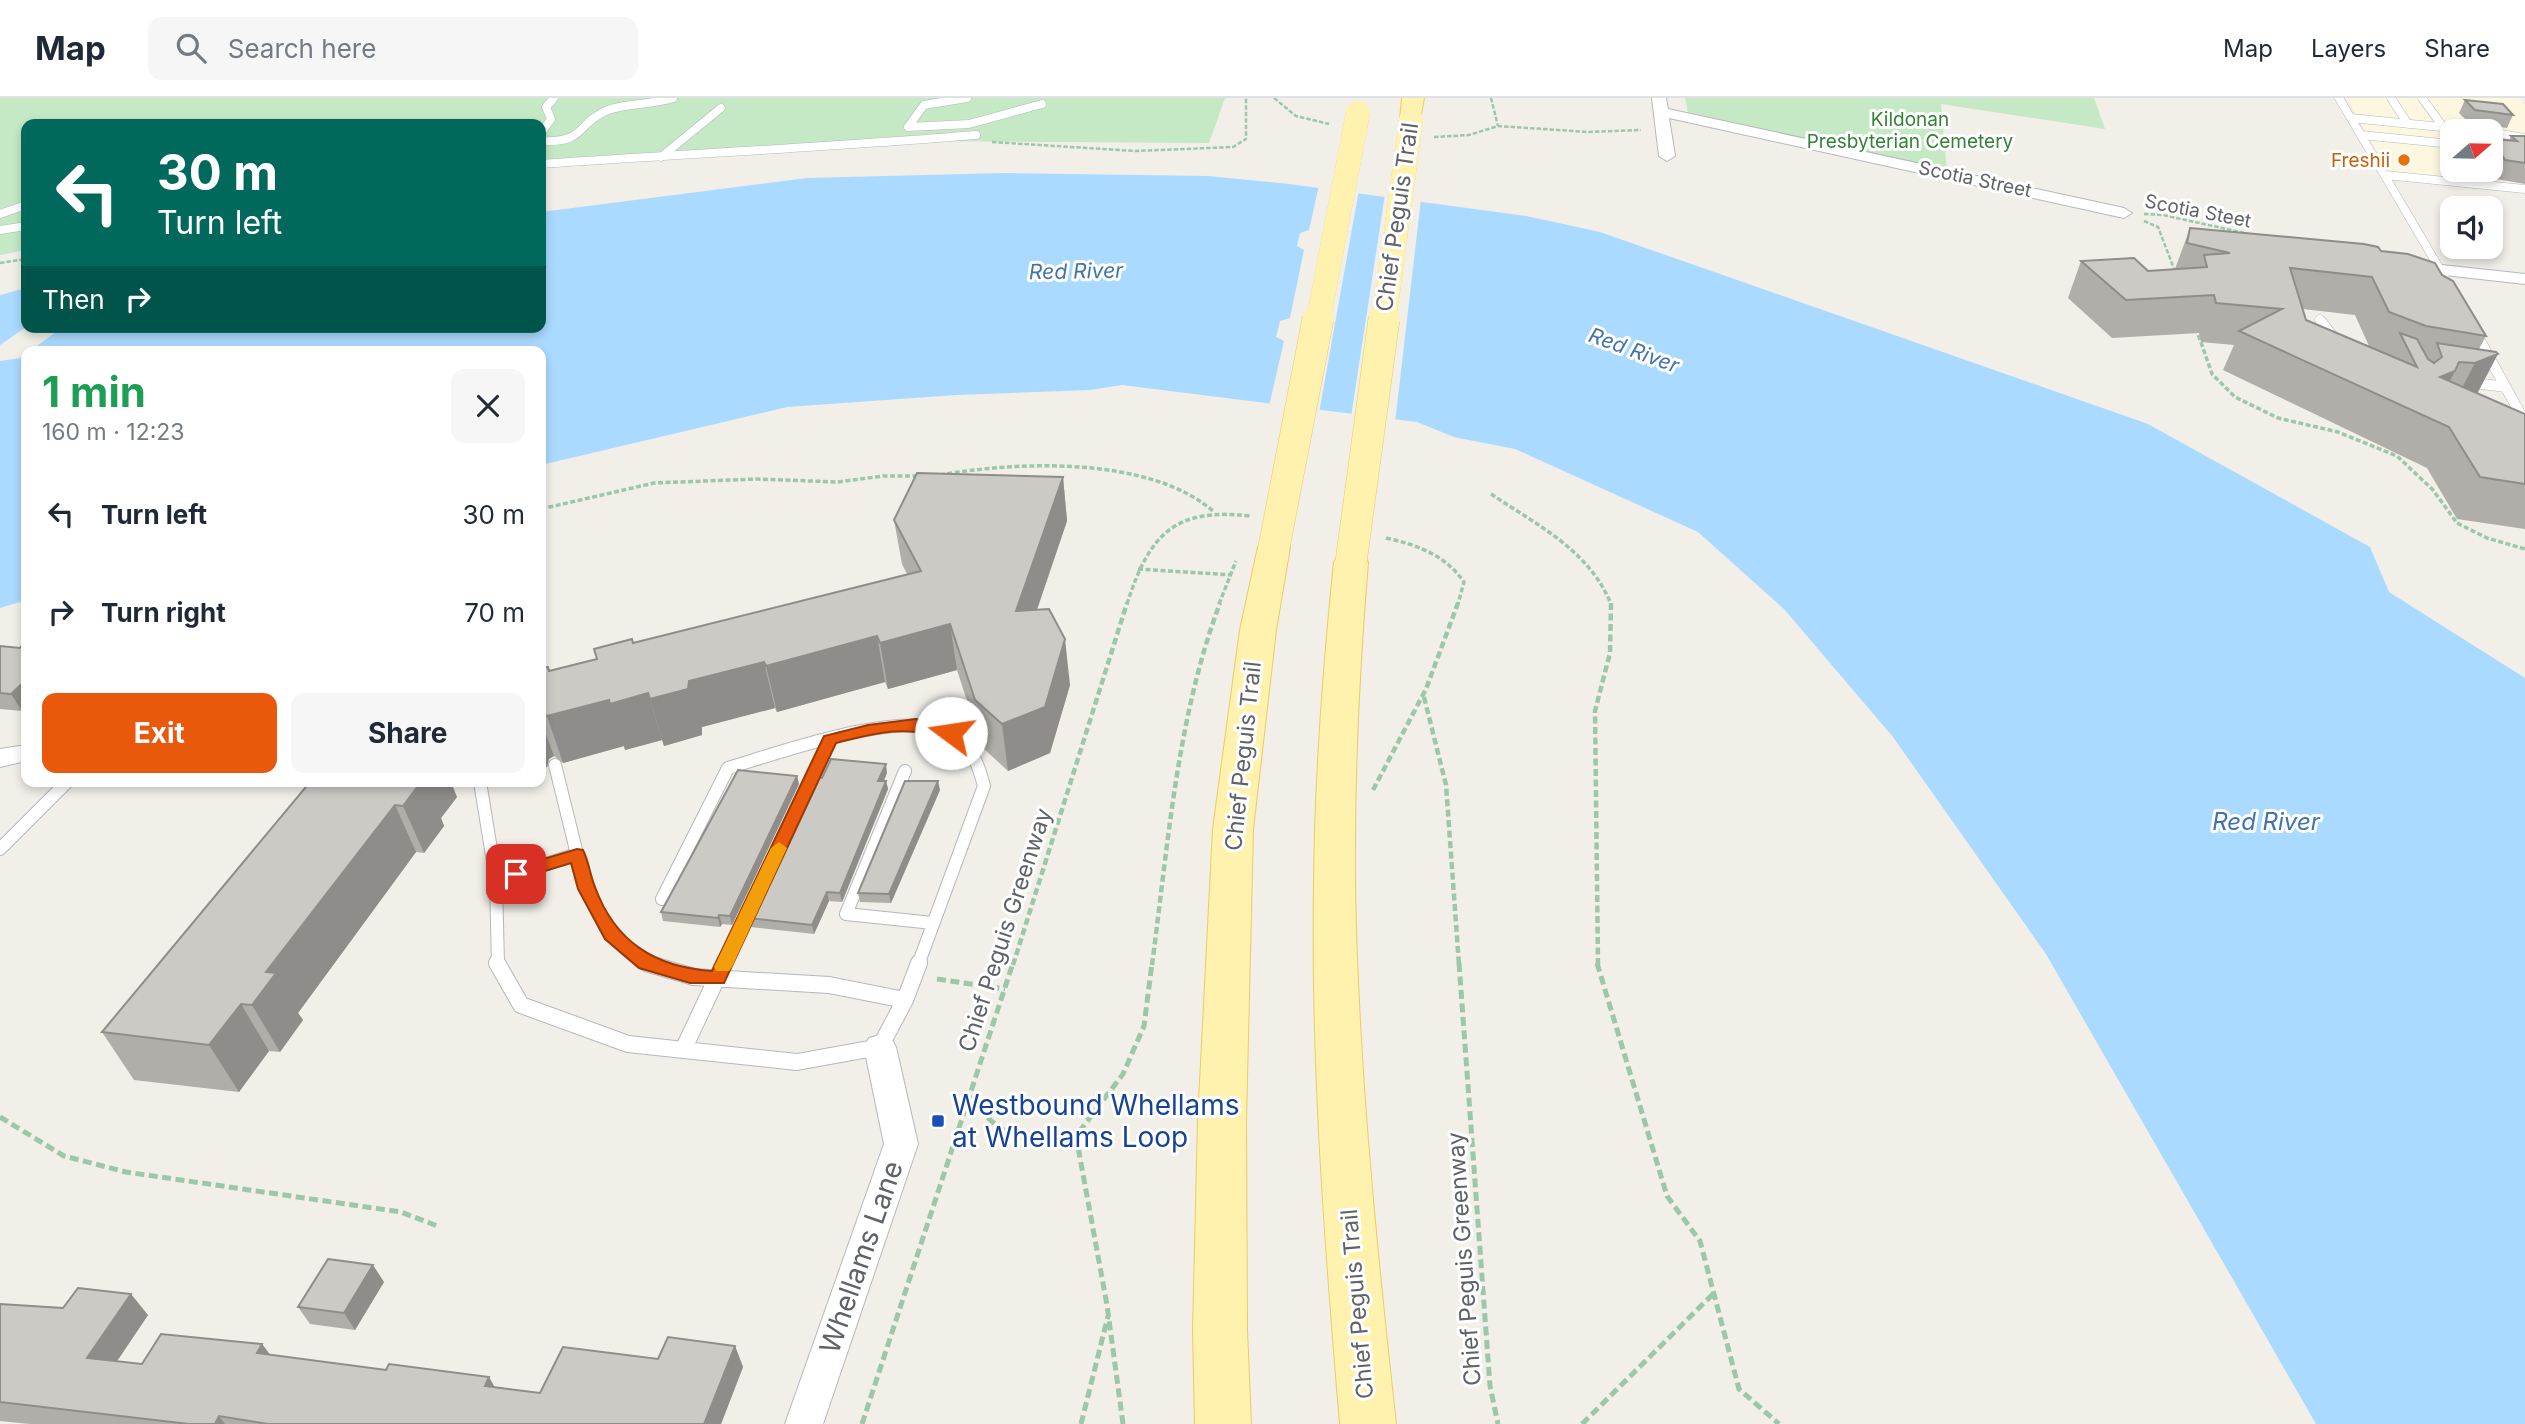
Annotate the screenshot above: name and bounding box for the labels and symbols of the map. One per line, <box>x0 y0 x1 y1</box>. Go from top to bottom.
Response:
park label: Kildonan Presbyterian Cemetery <box>1807 108 2014 153</box>
north arrow <box>2440 119 2502 182</box>
street label: Chief Peguis Trail <box>1370 121 1424 313</box>
place label: Freshii <box>2331 149 2390 172</box>
marker: Freshii <box>2396 152 2412 168</box>
street label: Scotia Street <box>1916 156 2034 202</box>
street label: Scotia Steet <box>2143 189 2253 233</box>
water label: Red River <box>1029 258 1124 284</box>
water label: Red River <box>1586 322 1683 378</box>
street label: Chief Peguis Trail <box>1219 660 1267 852</box>
position arrow <box>914 696 988 770</box>
street label: Chief Peguis Greenway <box>952 805 1058 1055</box>
water label: Red River <box>2212 807 2321 836</box>
pin <box>486 844 546 904</box>
place label: Westbound Whellams at Whellams Loop <box>952 1088 1240 1154</box>
marker: Westbound Whellams at Whellams Loop <box>930 1113 946 1129</box>
street label: Chief Peguis Greenway <box>1441 1131 1487 1387</box>
street label: Whellams Lane <box>812 1156 910 1358</box>
street label: Chief Peguis Trail <box>1335 1208 1379 1400</box>

